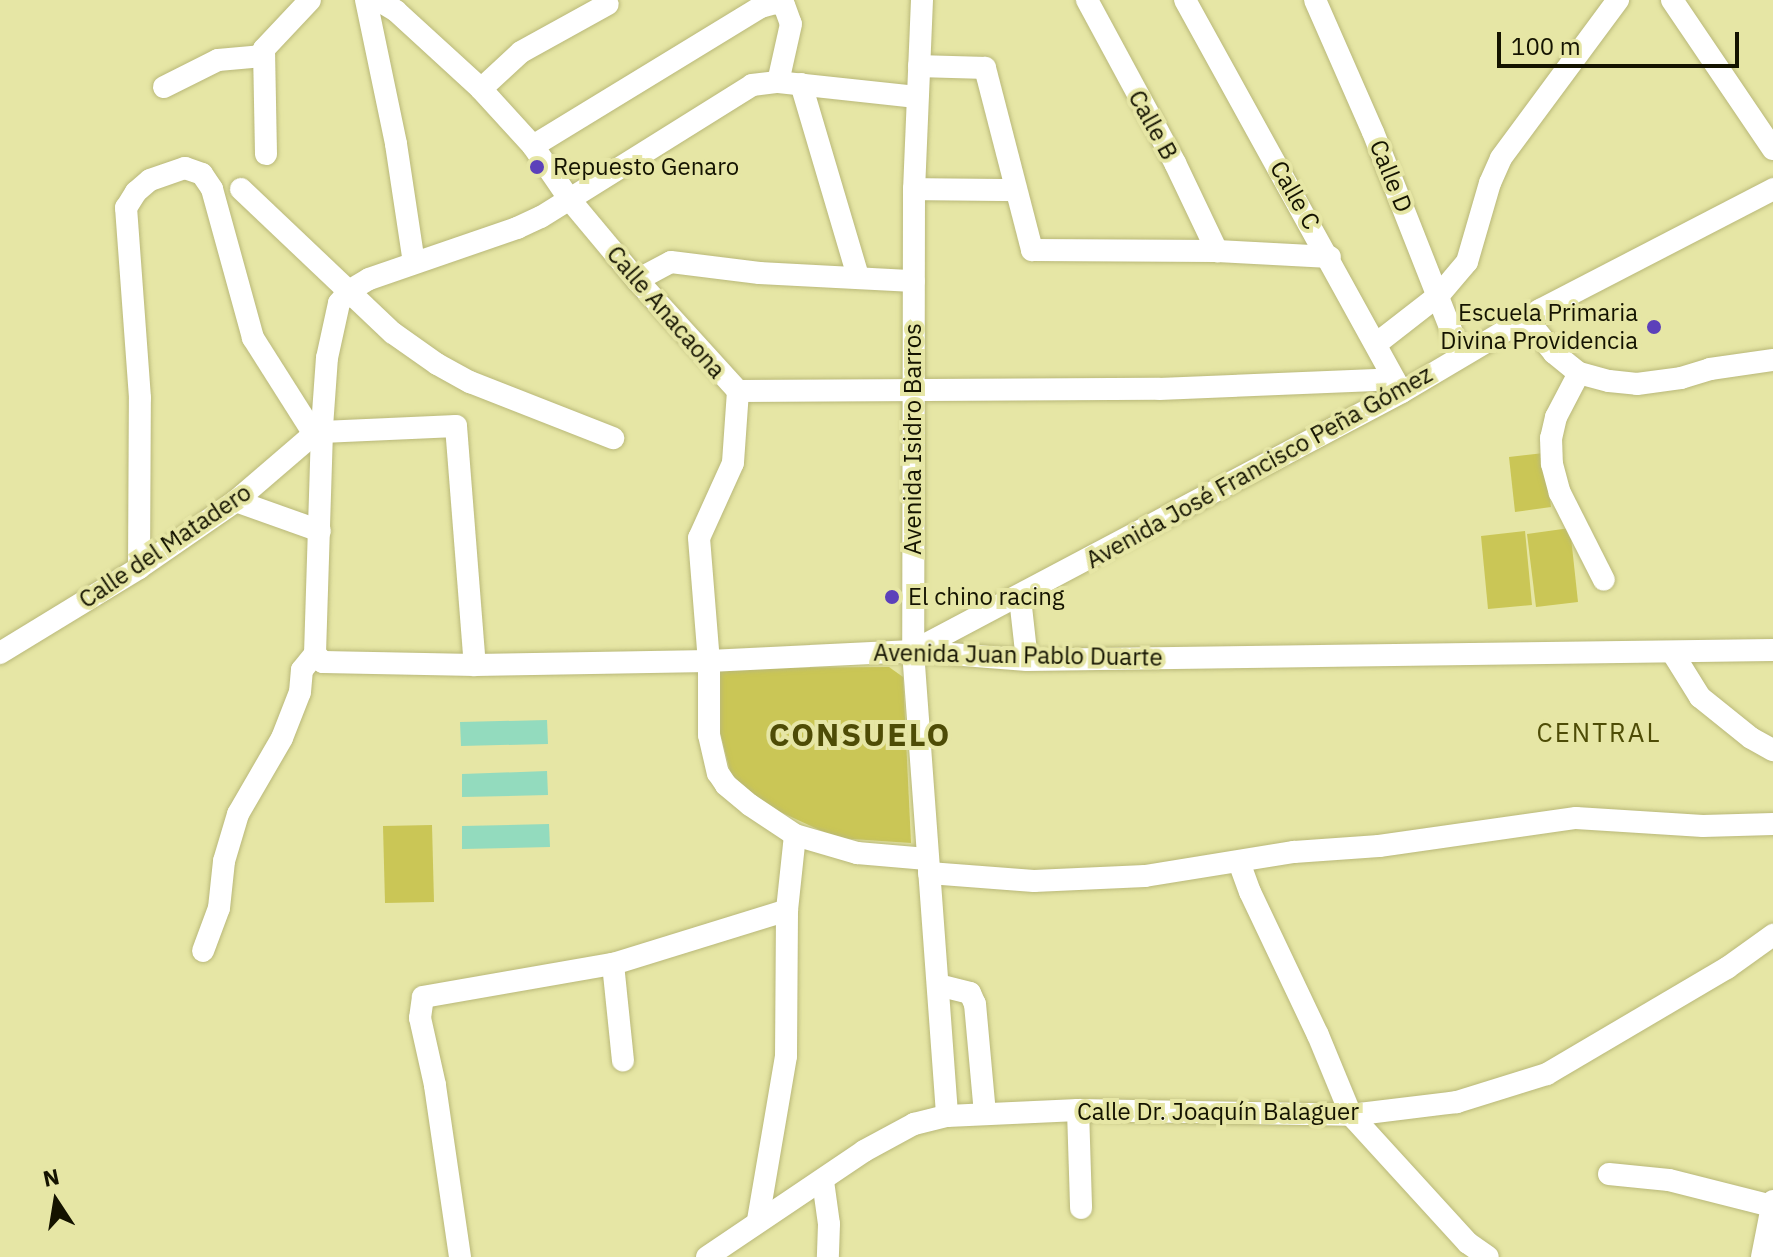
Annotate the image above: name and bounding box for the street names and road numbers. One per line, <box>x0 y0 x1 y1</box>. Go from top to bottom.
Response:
street label: Calle B <box>1122 85 1184 165</box>
street label: Calle D <box>1363 136 1419 216</box>
street label: Calle C <box>1264 156 1326 234</box>
street label: Calle Anacaona <box>601 240 731 384</box>
street label: Avenida Isidro Barros <box>899 323 927 555</box>
street label: Avenida José Francisco Peña Gómez <box>1081 360 1437 574</box>
street label: Calle del Matadero <box>73 478 257 614</box>
street label: Avenida Juan Pablo Duarte <box>873 638 1163 672</box>
street label: Calle Dr. Joaquín Balaguer <box>1077 1098 1359 1126</box>

